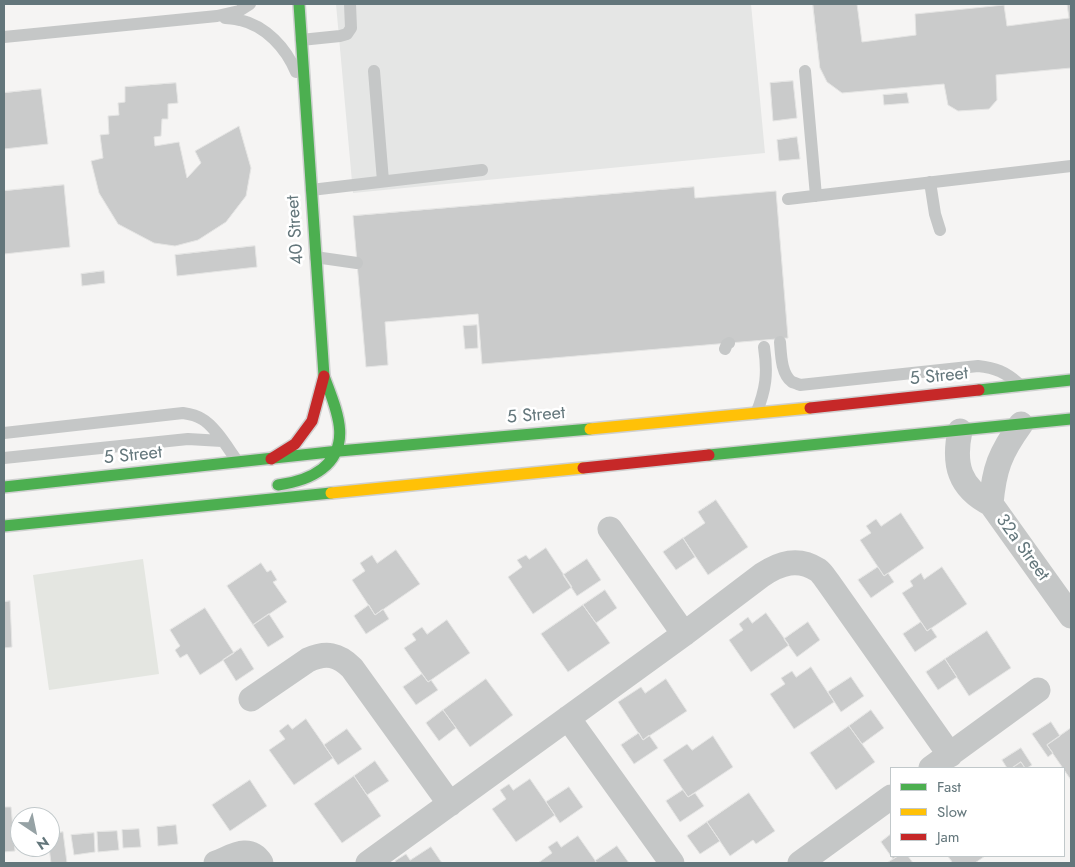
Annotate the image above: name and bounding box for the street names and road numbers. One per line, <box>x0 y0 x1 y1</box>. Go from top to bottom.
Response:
street label: 40 Street <box>283 195 309 265</box>
street label: 5 Street <box>909 363 969 391</box>
street label: 5 Street <box>506 403 566 429</box>
street label: 5 Street <box>103 442 163 470</box>
street label: 32a Street <box>991 510 1053 586</box>

